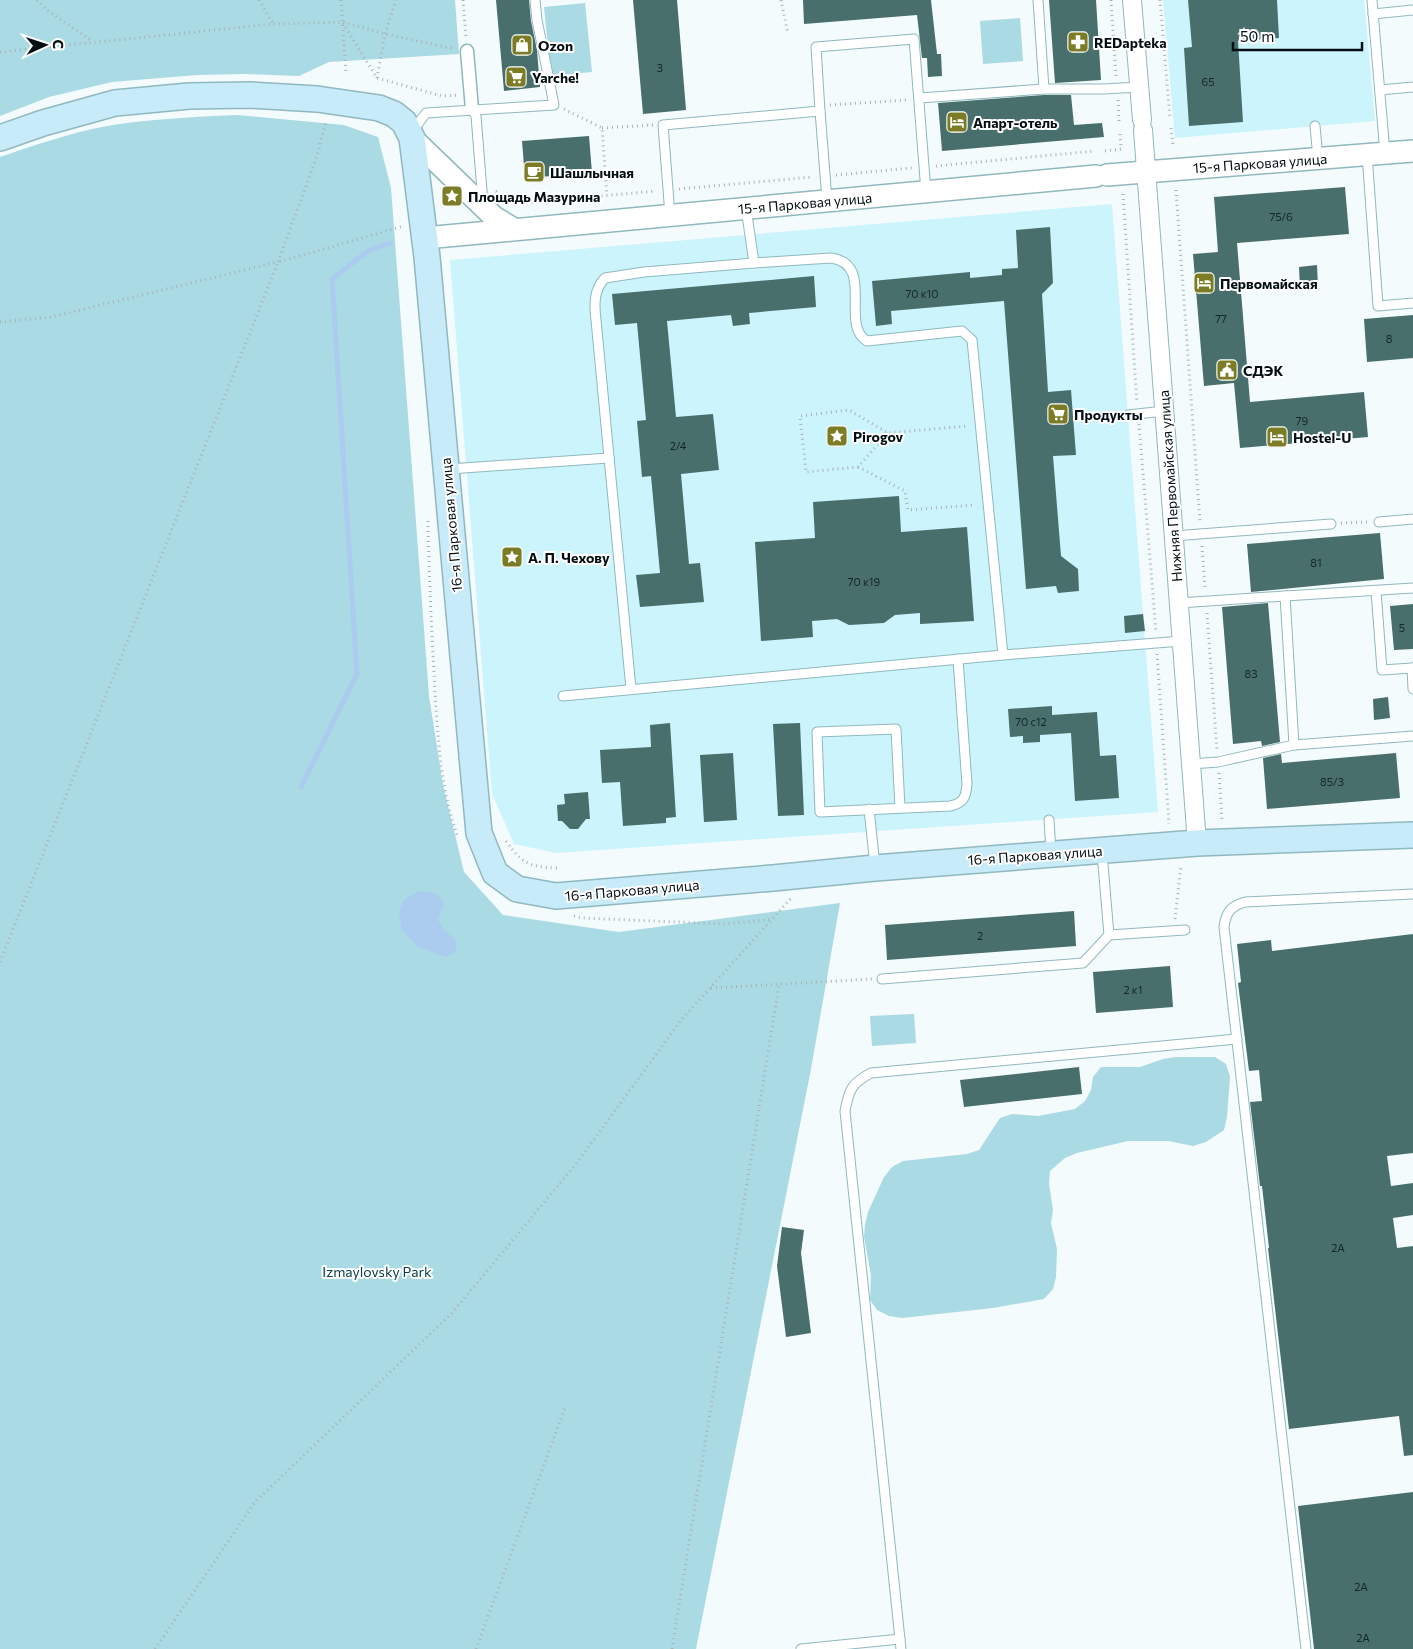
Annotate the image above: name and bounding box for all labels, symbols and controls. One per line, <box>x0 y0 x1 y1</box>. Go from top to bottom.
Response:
north arrow <box>20 20 70 70</box>
scale bar <box>1233 20 1362 52</box>
text: 50 m <box>1240 27 1274 45</box>
pharmacy icon: REDapteka <box>1066 30 1090 54</box>
shop icon: Ozon <box>510 33 534 57</box>
place label: REDapteka <box>1094 34 1167 51</box>
place label: Ozon <box>538 37 573 54</box>
text: С <box>50 39 67 50</box>
house number: 3 <box>657 61 663 74</box>
supermarket icon: Yarche! <box>504 65 528 89</box>
place label: Yarche! <box>532 69 579 86</box>
house number: 65 <box>1202 75 1215 88</box>
hotel icon: Апарт-отель <box>945 110 969 134</box>
place label: Апарт-отель <box>973 114 1058 131</box>
street label: 15-я Парковая улица <box>1192 150 1328 176</box>
cafe icon: Шашлычная <box>522 160 546 184</box>
place label: Шашлычная <box>550 164 634 181</box>
place icon: Площадь Мазурина <box>440 184 464 208</box>
place label: Площадь Мазурина <box>468 188 600 205</box>
street label: 15-я Парковая улица <box>737 189 873 217</box>
house number: 75/6 <box>1269 210 1293 223</box>
hotel icon: Первомайская <box>1192 271 1216 295</box>
place label: Первомайская <box>1220 275 1318 292</box>
house number: 70 к10 <box>906 287 938 300</box>
house number: 77 <box>1215 312 1227 325</box>
house number: 8 <box>1386 332 1393 345</box>
public building icon: СДЭК <box>1215 358 1239 382</box>
place label: СДЭК <box>1243 362 1283 379</box>
street label: Нижняя Первомайская улица <box>1155 390 1185 582</box>
supermarket icon: Продукты <box>1046 402 1070 426</box>
place label: Продукты <box>1074 406 1143 423</box>
house number: 79 <box>1296 414 1309 427</box>
place icon: Pirogov <box>825 424 849 448</box>
hotel icon: Hostel-U <box>1265 425 1289 449</box>
place label: Pirogov <box>853 428 904 445</box>
place label: Hostel-U <box>1293 429 1351 446</box>
house number: 2/4 <box>670 439 687 452</box>
street label: 16-я Парковая улица <box>437 457 465 593</box>
place icon: А. П. Чехову <box>500 545 524 569</box>
place label: А. П. Чехову <box>528 549 610 566</box>
house number: 81 <box>1310 556 1322 569</box>
house number: 70 к19 <box>848 575 880 588</box>
house number: 5 <box>1399 621 1405 634</box>
house number: 83 <box>1245 667 1257 680</box>
house number: 70 с12 <box>1015 715 1047 728</box>
house number: 85/3 <box>1320 775 1344 788</box>
street label: 16-я Парковая улица <box>967 842 1103 868</box>
street label: 16-я Парковая улица <box>564 876 700 904</box>
house number: 2 <box>977 929 983 942</box>
house number: 2 к1 <box>1124 983 1142 996</box>
house number: 2А <box>1331 1241 1345 1254</box>
park label: Izmaylovsky Park <box>322 1263 432 1280</box>
house number: 2А <box>1354 1580 1368 1593</box>
house number: 2А <box>1356 1631 1370 1644</box>

